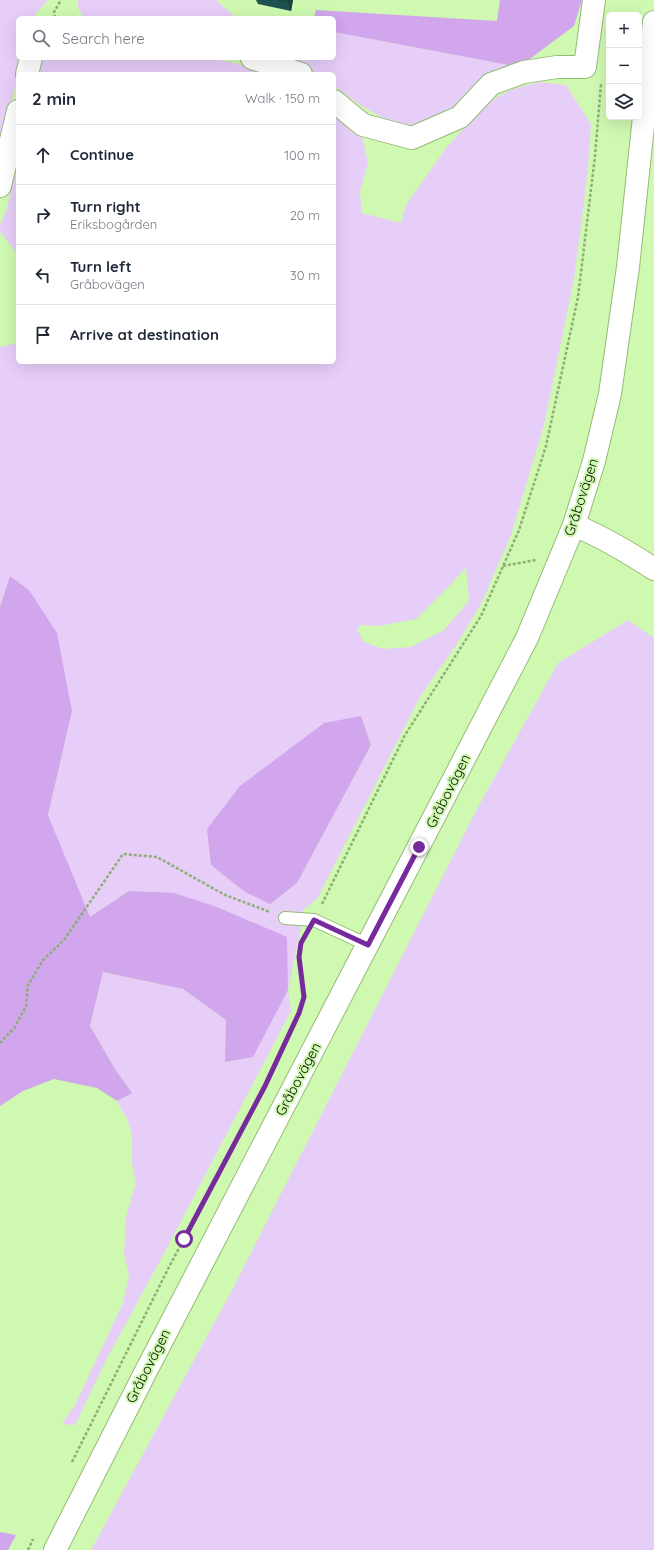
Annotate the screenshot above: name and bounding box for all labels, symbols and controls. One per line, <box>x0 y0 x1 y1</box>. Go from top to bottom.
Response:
map controls <box>606 12 642 120</box>
button: + <box>606 12 642 48</box>
search box <box>16 16 336 60</box>
icon: search <box>30 27 52 49</box>
text: Search here <box>62 29 145 48</box>
button: − <box>606 48 642 84</box>
button: layers <box>606 84 642 120</box>
text: 2 min <box>32 88 76 109</box>
text: Walk · 150 m <box>245 90 320 106</box>
icon: ahead <box>32 144 54 166</box>
text: Continue <box>70 145 134 164</box>
text: 100 m <box>284 147 320 163</box>
text: Turn right <box>70 197 141 216</box>
icon: right <box>32 204 54 226</box>
text: 20 m <box>290 207 320 223</box>
text: Eriksbogården <box>70 216 157 232</box>
text: Turn left <box>70 257 132 276</box>
icon: left <box>32 264 54 286</box>
text: 30 m <box>290 267 320 283</box>
text: Gråbovägen <box>70 276 145 292</box>
icon: arrive <box>32 324 54 346</box>
text: Arrive at destination <box>70 325 219 344</box>
street label: Gråbovägen <box>560 456 602 538</box>
street label: Gråbovägen <box>422 751 474 831</box>
route end <box>410 838 428 856</box>
street label: Gråbovägen <box>271 1039 325 1119</box>
route start <box>175 1230 193 1248</box>
street label: Gråbovägen <box>122 1326 174 1406</box>

